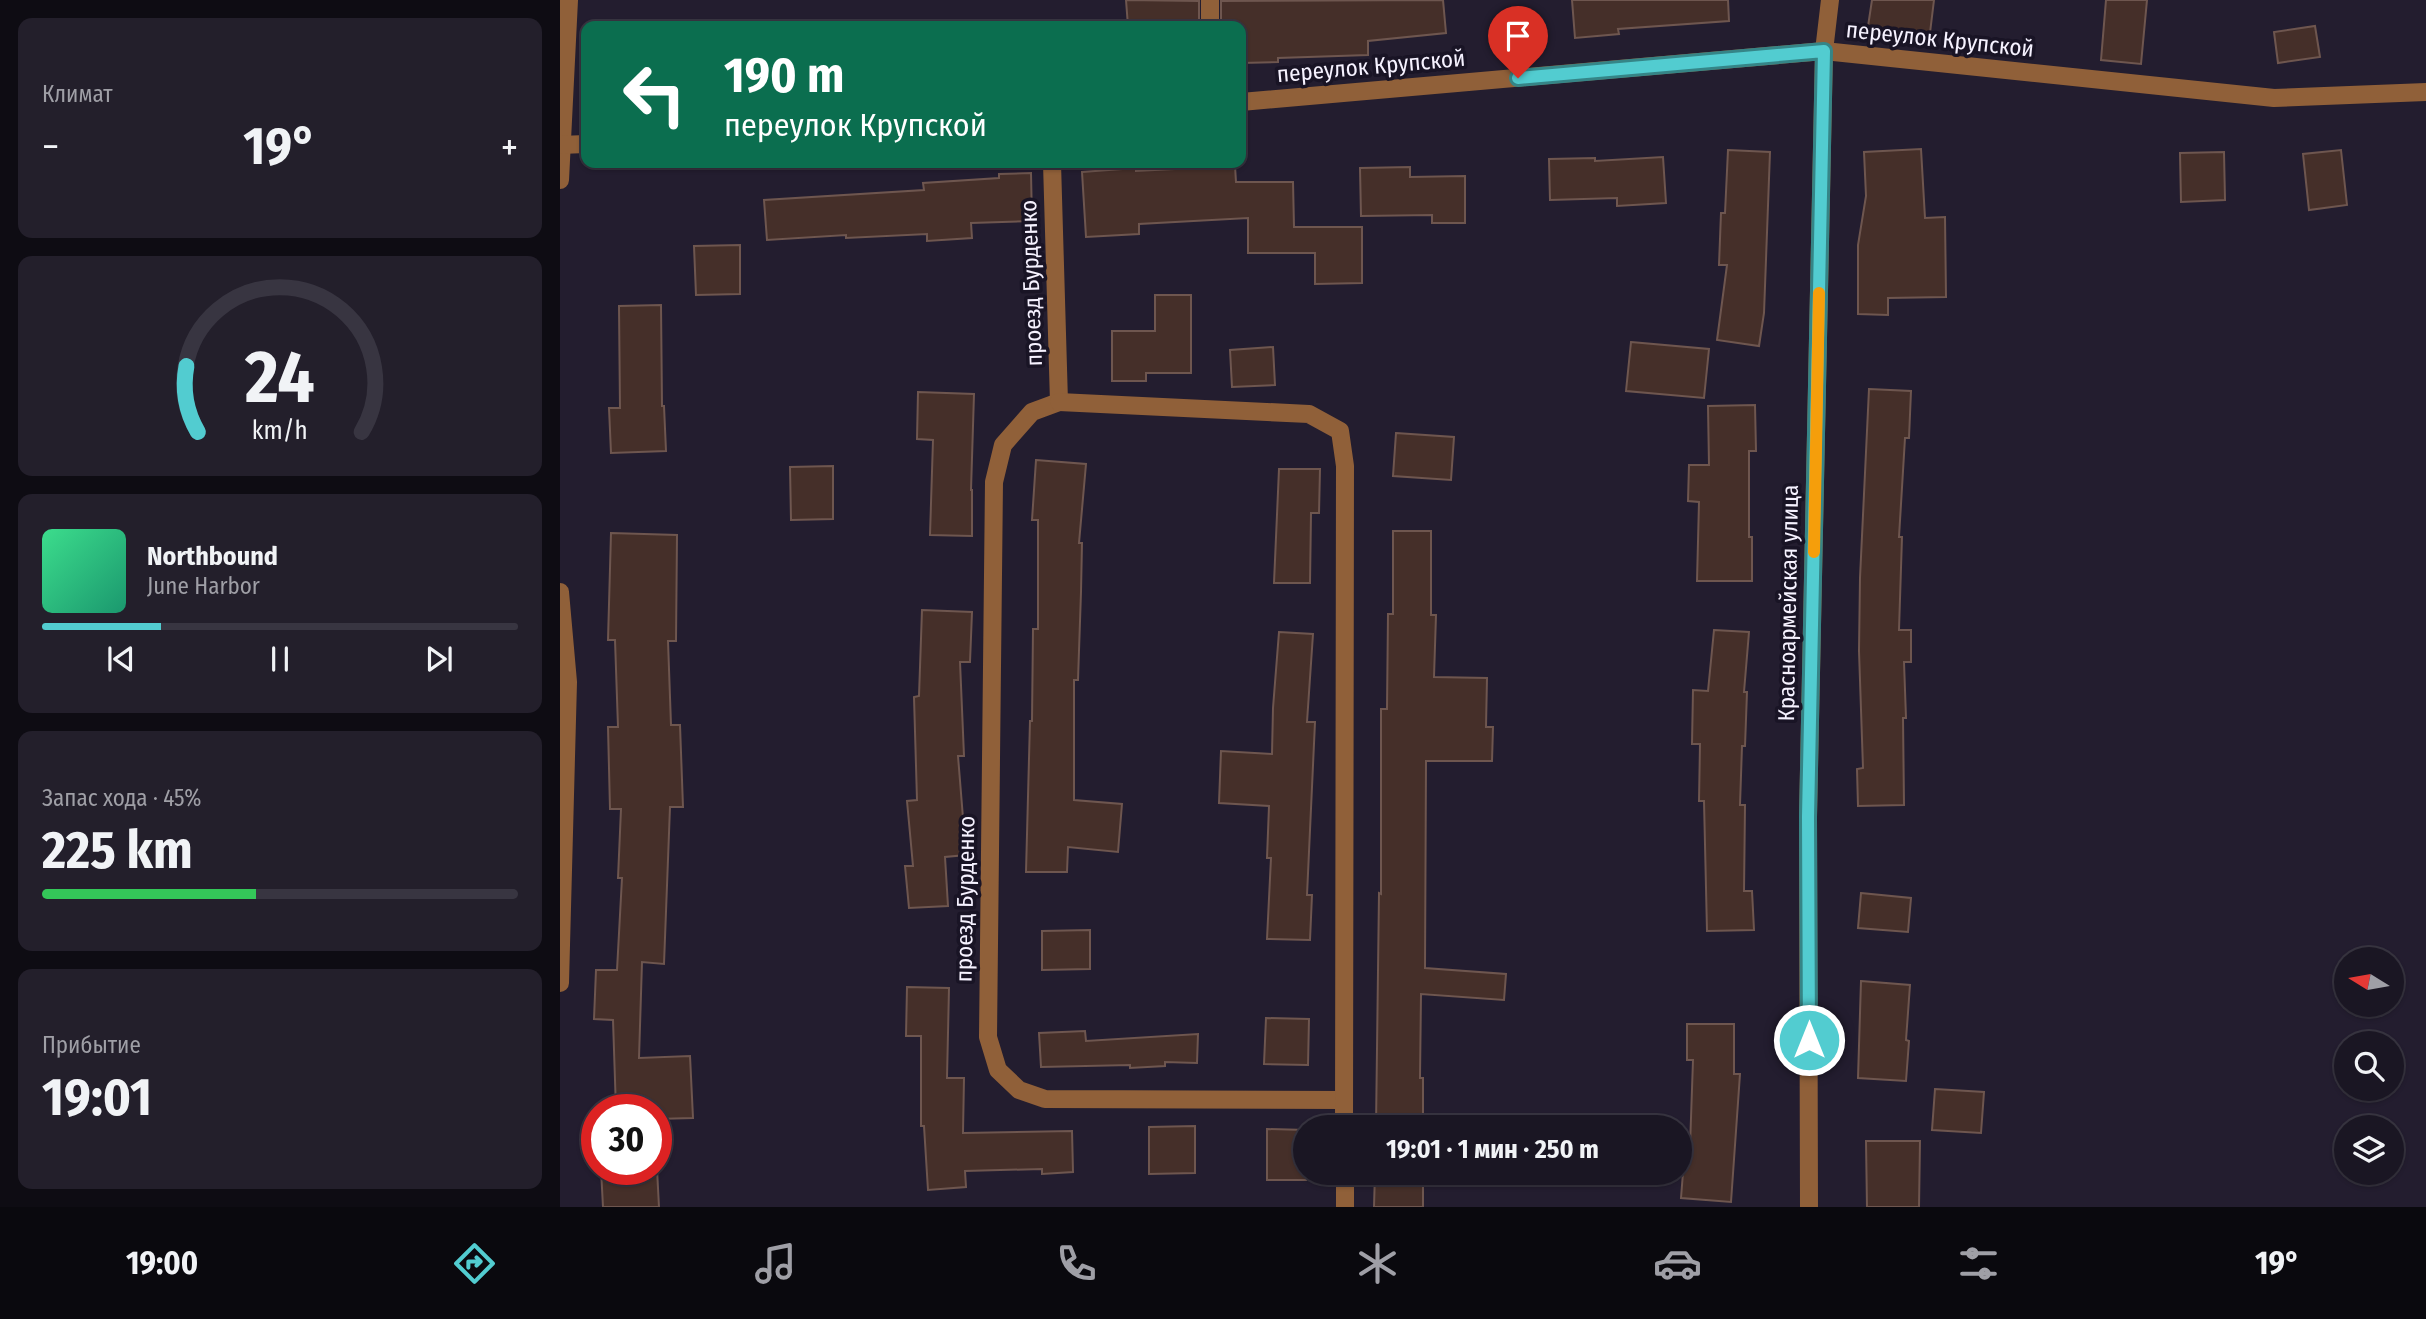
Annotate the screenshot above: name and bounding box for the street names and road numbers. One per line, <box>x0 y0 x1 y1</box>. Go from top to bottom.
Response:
street label: переулок Крупской <box>1845 15 2035 63</box>
street label: переулок Крупской <box>1276 44 1466 88</box>
street label: проезд Бурденко <box>1014 199 1048 367</box>
street label: Красноармейская улица <box>1772 484 1804 722</box>
street label: проезд Бурденко <box>950 816 980 982</box>

